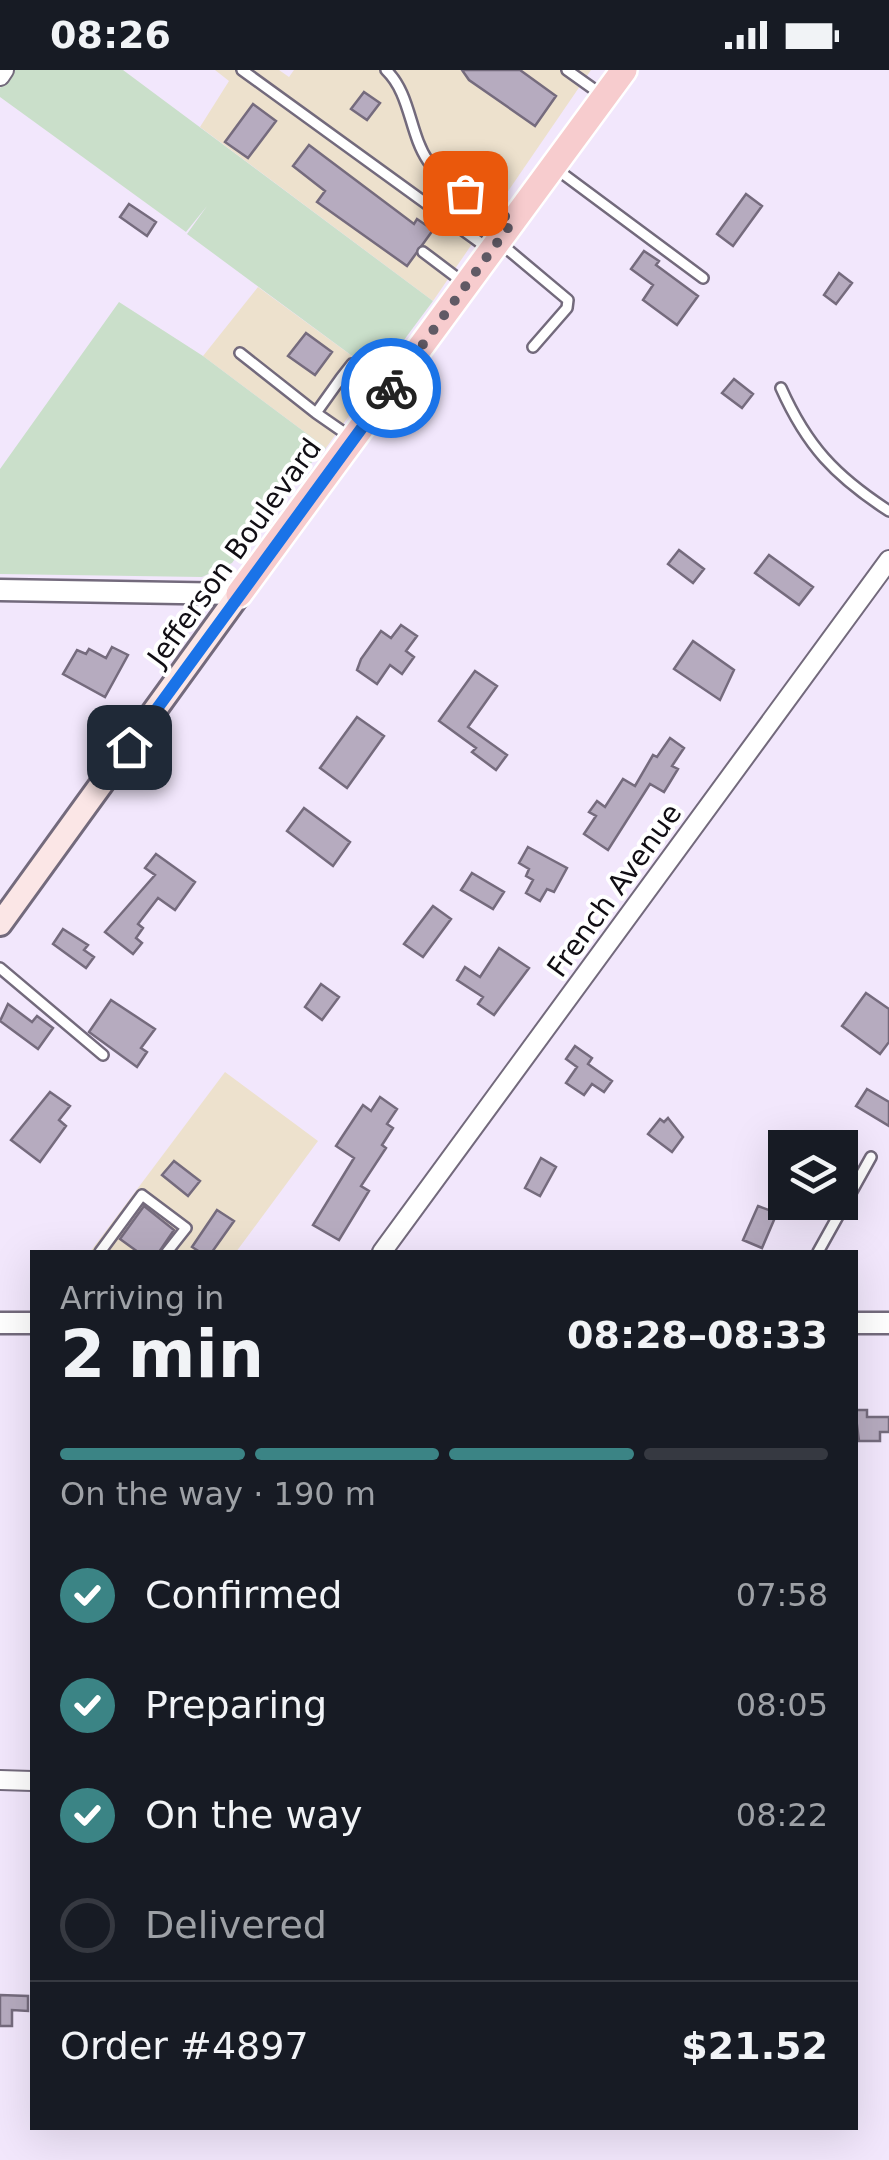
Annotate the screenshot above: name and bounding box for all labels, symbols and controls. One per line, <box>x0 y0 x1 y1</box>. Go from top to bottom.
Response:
text: 08:26 <box>50 13 171 57</box>
pin <box>423 151 508 236</box>
icon: bag <box>438 166 493 221</box>
courier <box>341 338 441 438</box>
icon: bike <box>364 361 419 416</box>
street label: Jefferson Boulevard <box>140 432 328 674</box>
pin <box>87 705 172 790</box>
icon: home <box>102 720 157 775</box>
street label: French Avenue <box>541 797 688 983</box>
map controls <box>768 1130 858 1220</box>
button: layers <box>768 1130 858 1220</box>
text: Arriving in <box>60 1279 224 1317</box>
text: 08:28–08:33 <box>567 1313 828 1357</box>
text: 2 min <box>60 1317 264 1392</box>
text: On the way · 190 m <box>60 1475 376 1513</box>
icon: check <box>60 1568 115 1623</box>
text: Confirmed <box>145 1573 342 1617</box>
text: 07:58 <box>736 1576 828 1614</box>
icon: check <box>60 1678 115 1733</box>
text: Preparing <box>145 1683 327 1727</box>
text: 08:05 <box>736 1686 828 1724</box>
icon: check <box>60 1788 115 1843</box>
text: On the way <box>145 1793 362 1837</box>
text: 08:22 <box>736 1796 828 1834</box>
text: Delivered <box>145 1903 327 1947</box>
text: Order #4897 <box>60 2024 309 2068</box>
text: $21.52 <box>681 2024 828 2068</box>

